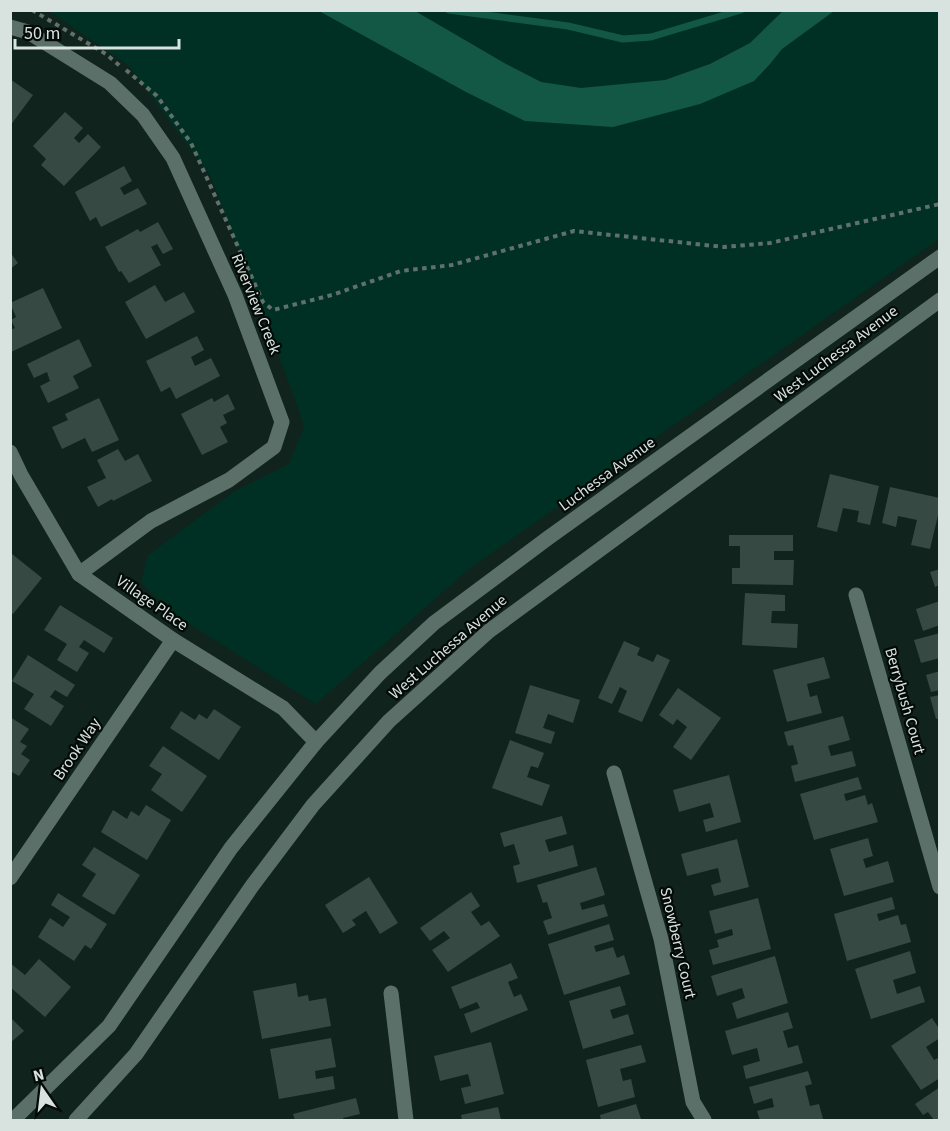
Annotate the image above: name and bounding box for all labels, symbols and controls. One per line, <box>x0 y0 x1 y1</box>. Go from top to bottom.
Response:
scale bar <box>15 12 178 50</box>
text: 50 m <box>24 21 60 46</box>
street label: Riverview Creek <box>226 250 286 358</box>
street label: West Luchessa Avenue <box>770 300 902 408</box>
street label: Luchessa Avenue <box>554 431 660 516</box>
street label: Village Place <box>111 570 193 636</box>
street label: West Luchessa Avenue <box>384 590 512 704</box>
street label: Berrybush Court <box>879 645 931 757</box>
street label: Brook Way <box>48 713 106 785</box>
street label: Snowberry Court <box>654 885 702 1002</box>
north arrow <box>12 1059 72 1119</box>
text: N <box>31 1063 46 1087</box>

